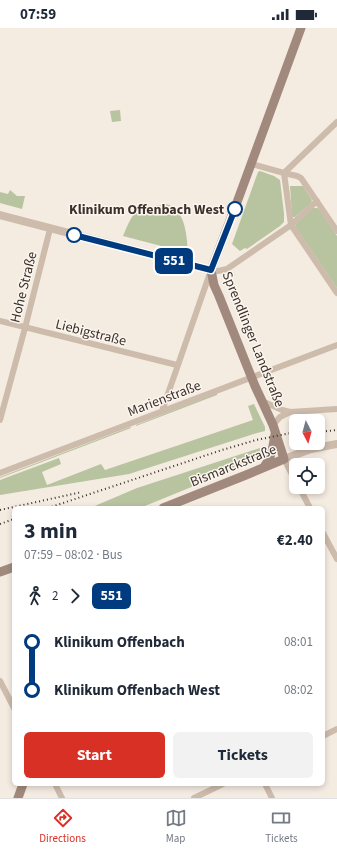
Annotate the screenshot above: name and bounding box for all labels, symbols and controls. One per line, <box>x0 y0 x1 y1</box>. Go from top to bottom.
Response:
text: 07:59 <box>20 4 56 25</box>
place label: Klinikum Offenbach West <box>69 200 225 220</box>
marker: Klinikum Offenbach West <box>227 201 243 217</box>
unlabelled marker <box>66 227 82 243</box>
line badge: 551 <box>151 248 197 274</box>
street label: Hohe Straße <box>5 250 42 325</box>
text: 551 <box>163 251 185 271</box>
street label: Sprendlinger Landstraße <box>217 269 289 410</box>
street label: Liebigstraße <box>53 315 128 351</box>
street label: Marienstraße <box>125 376 204 422</box>
north arrow <box>289 414 325 450</box>
map controls <box>289 414 325 494</box>
street label: Bismarckstraße <box>187 440 279 492</box>
button: locate <box>289 458 325 494</box>
text: 3 min <box>24 515 78 547</box>
text: €2.40 <box>277 530 313 551</box>
text: 07:59 – 08:02 · Bus <box>24 546 122 564</box>
icon: walk <box>24 585 46 607</box>
icon: forward <box>64 585 86 607</box>
text: 551 <box>100 586 123 606</box>
text: 2 <box>52 587 58 605</box>
text: Klinikum Offenbach <box>54 632 185 653</box>
text: 08:01 <box>284 633 313 651</box>
text: Klinikum Offenbach West <box>54 680 220 701</box>
text: 08:02 <box>284 681 313 699</box>
button: Start <box>24 732 165 778</box>
button: Tickets <box>173 732 313 778</box>
tab: Directions <box>39 807 86 846</box>
tab: Map <box>165 807 187 846</box>
tab: Tickets <box>265 807 298 846</box>

